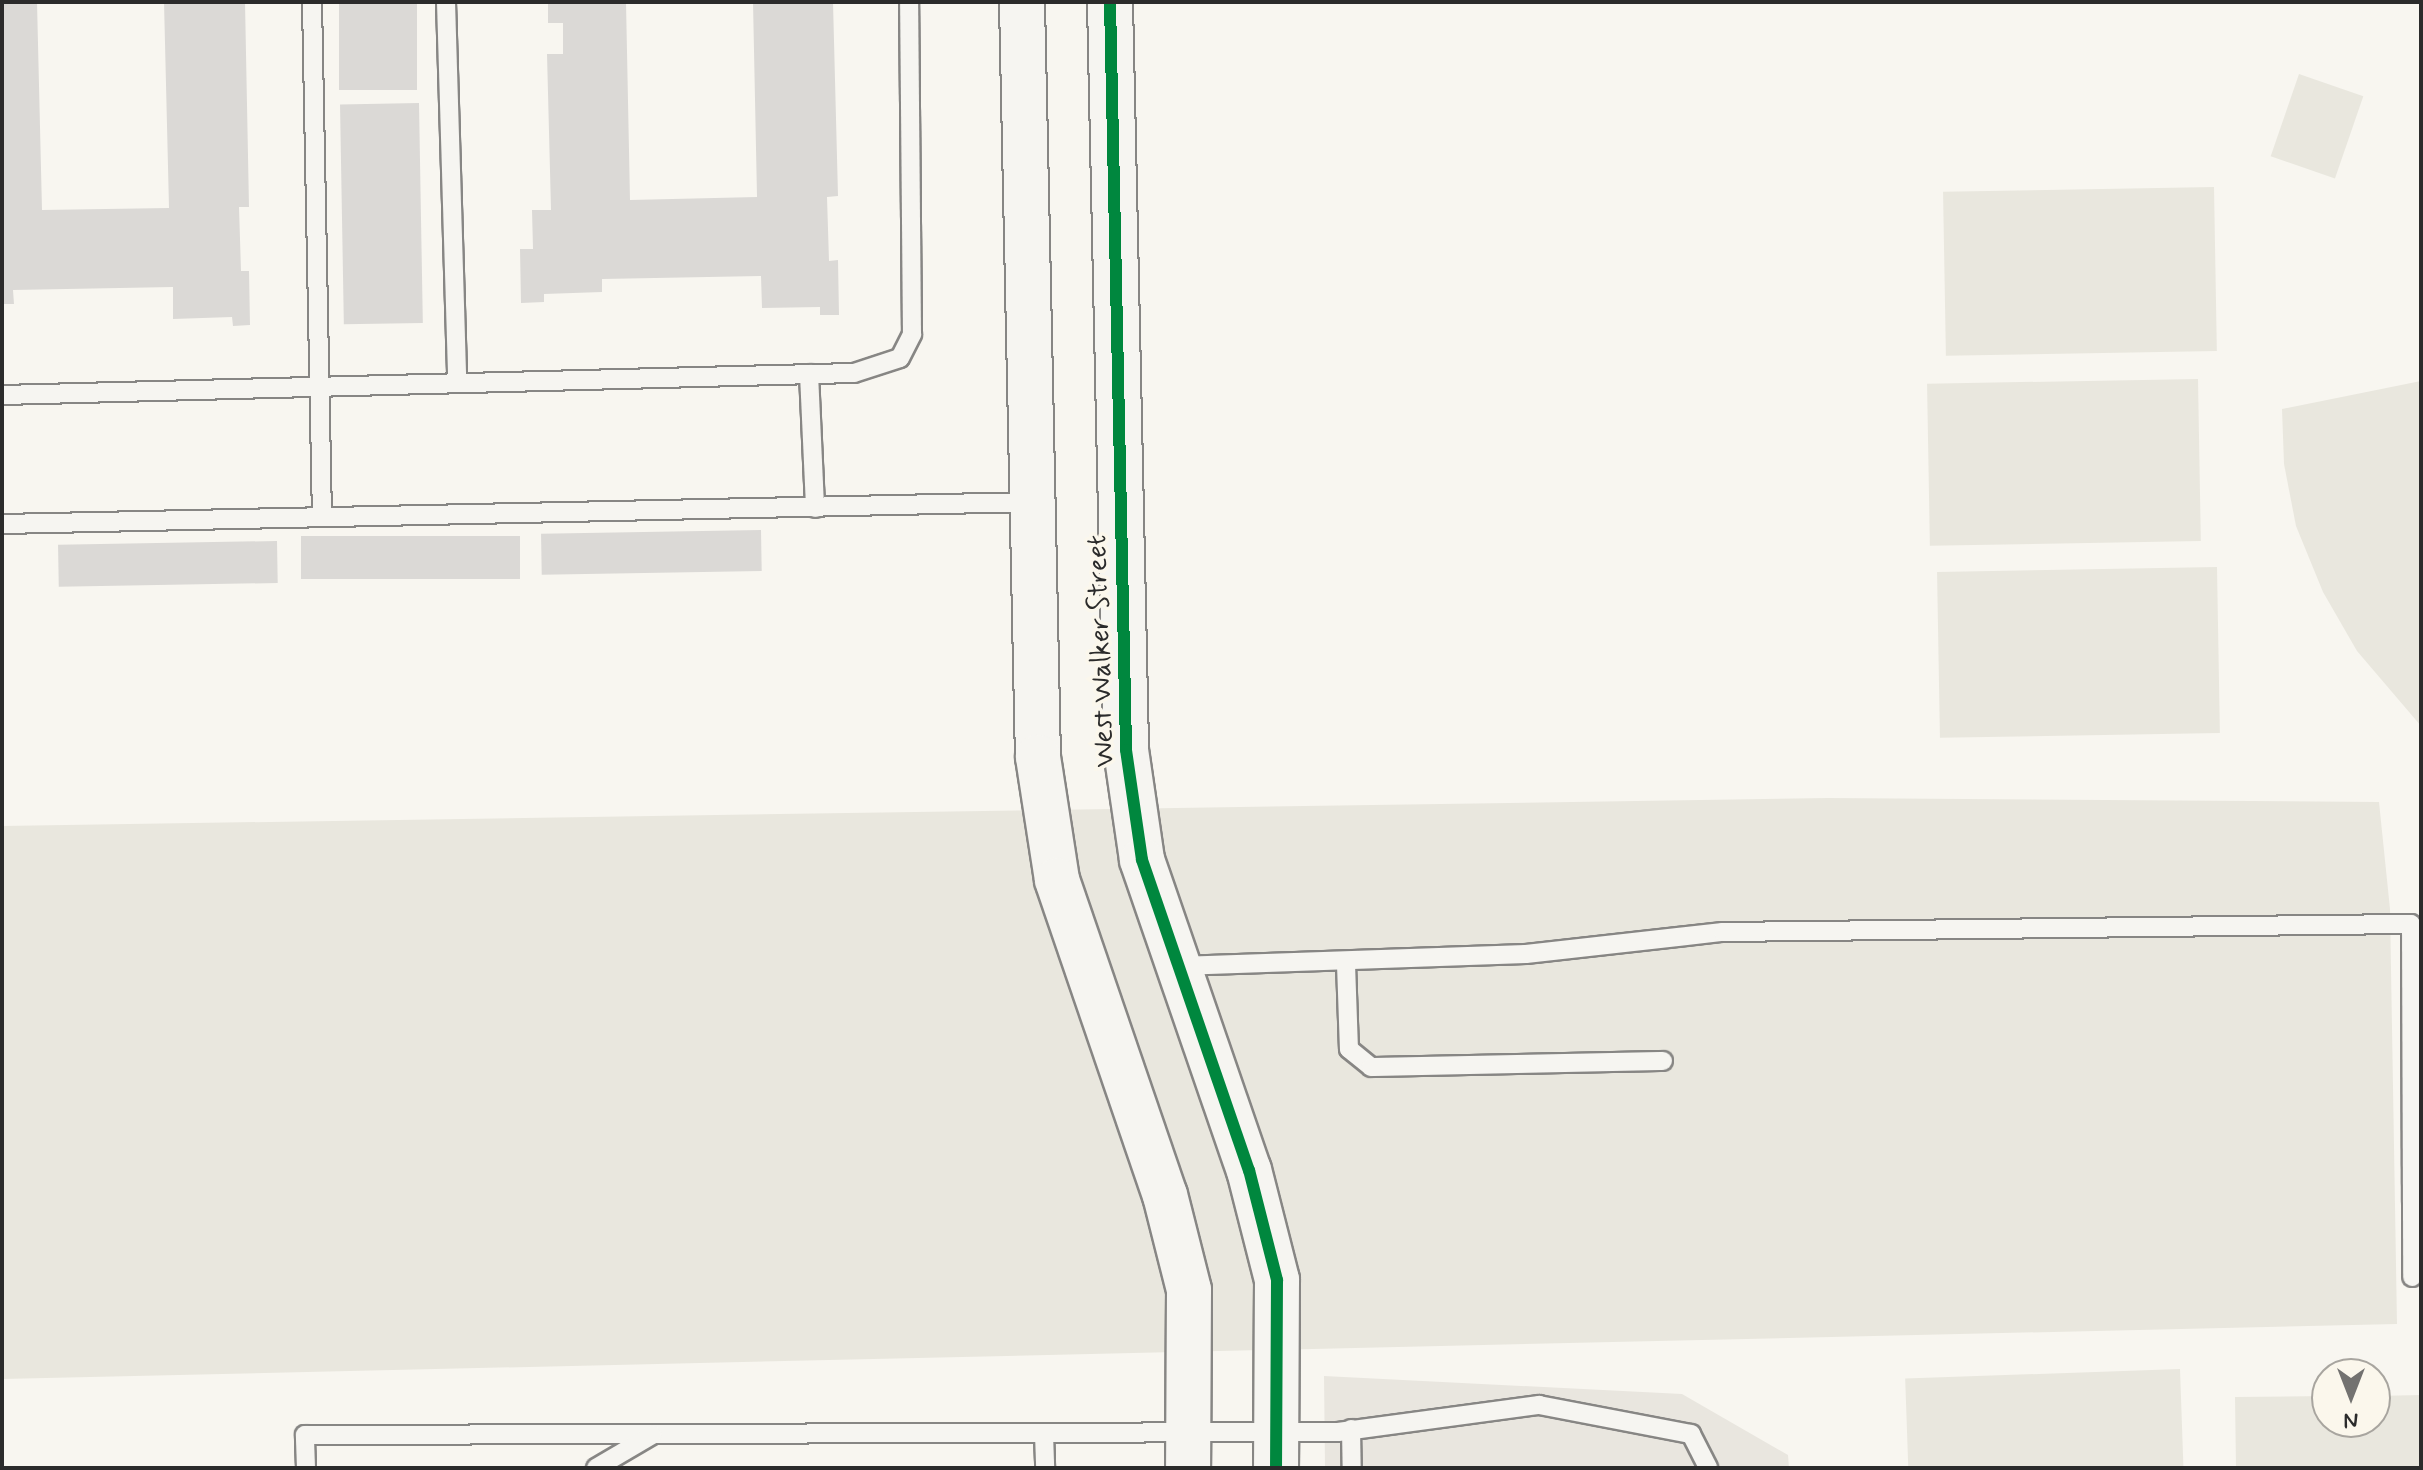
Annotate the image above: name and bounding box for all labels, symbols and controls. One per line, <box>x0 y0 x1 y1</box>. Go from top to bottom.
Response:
street label: West Walker Street <box>1081 532 1123 770</box>
north arrow <box>2311 1358 2391 1438</box>
text: N <box>2344 1406 2358 1434</box>

